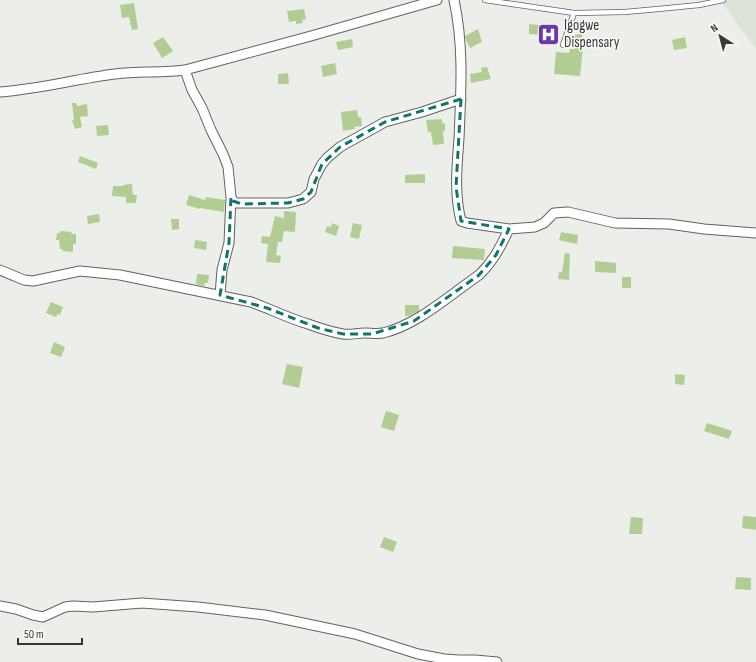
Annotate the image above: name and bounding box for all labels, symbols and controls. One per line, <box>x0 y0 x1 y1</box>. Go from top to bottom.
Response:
place label: Igogwe Dispensary <box>564 16 620 52</box>
north arrow <box>700 16 740 56</box>
hospital icon: Igogwe Dispensary <box>535 21 561 47</box>
text: N <box>708 21 721 35</box>
scale bar <box>18 620 82 646</box>
text: 50 m <box>24 627 44 642</box>

